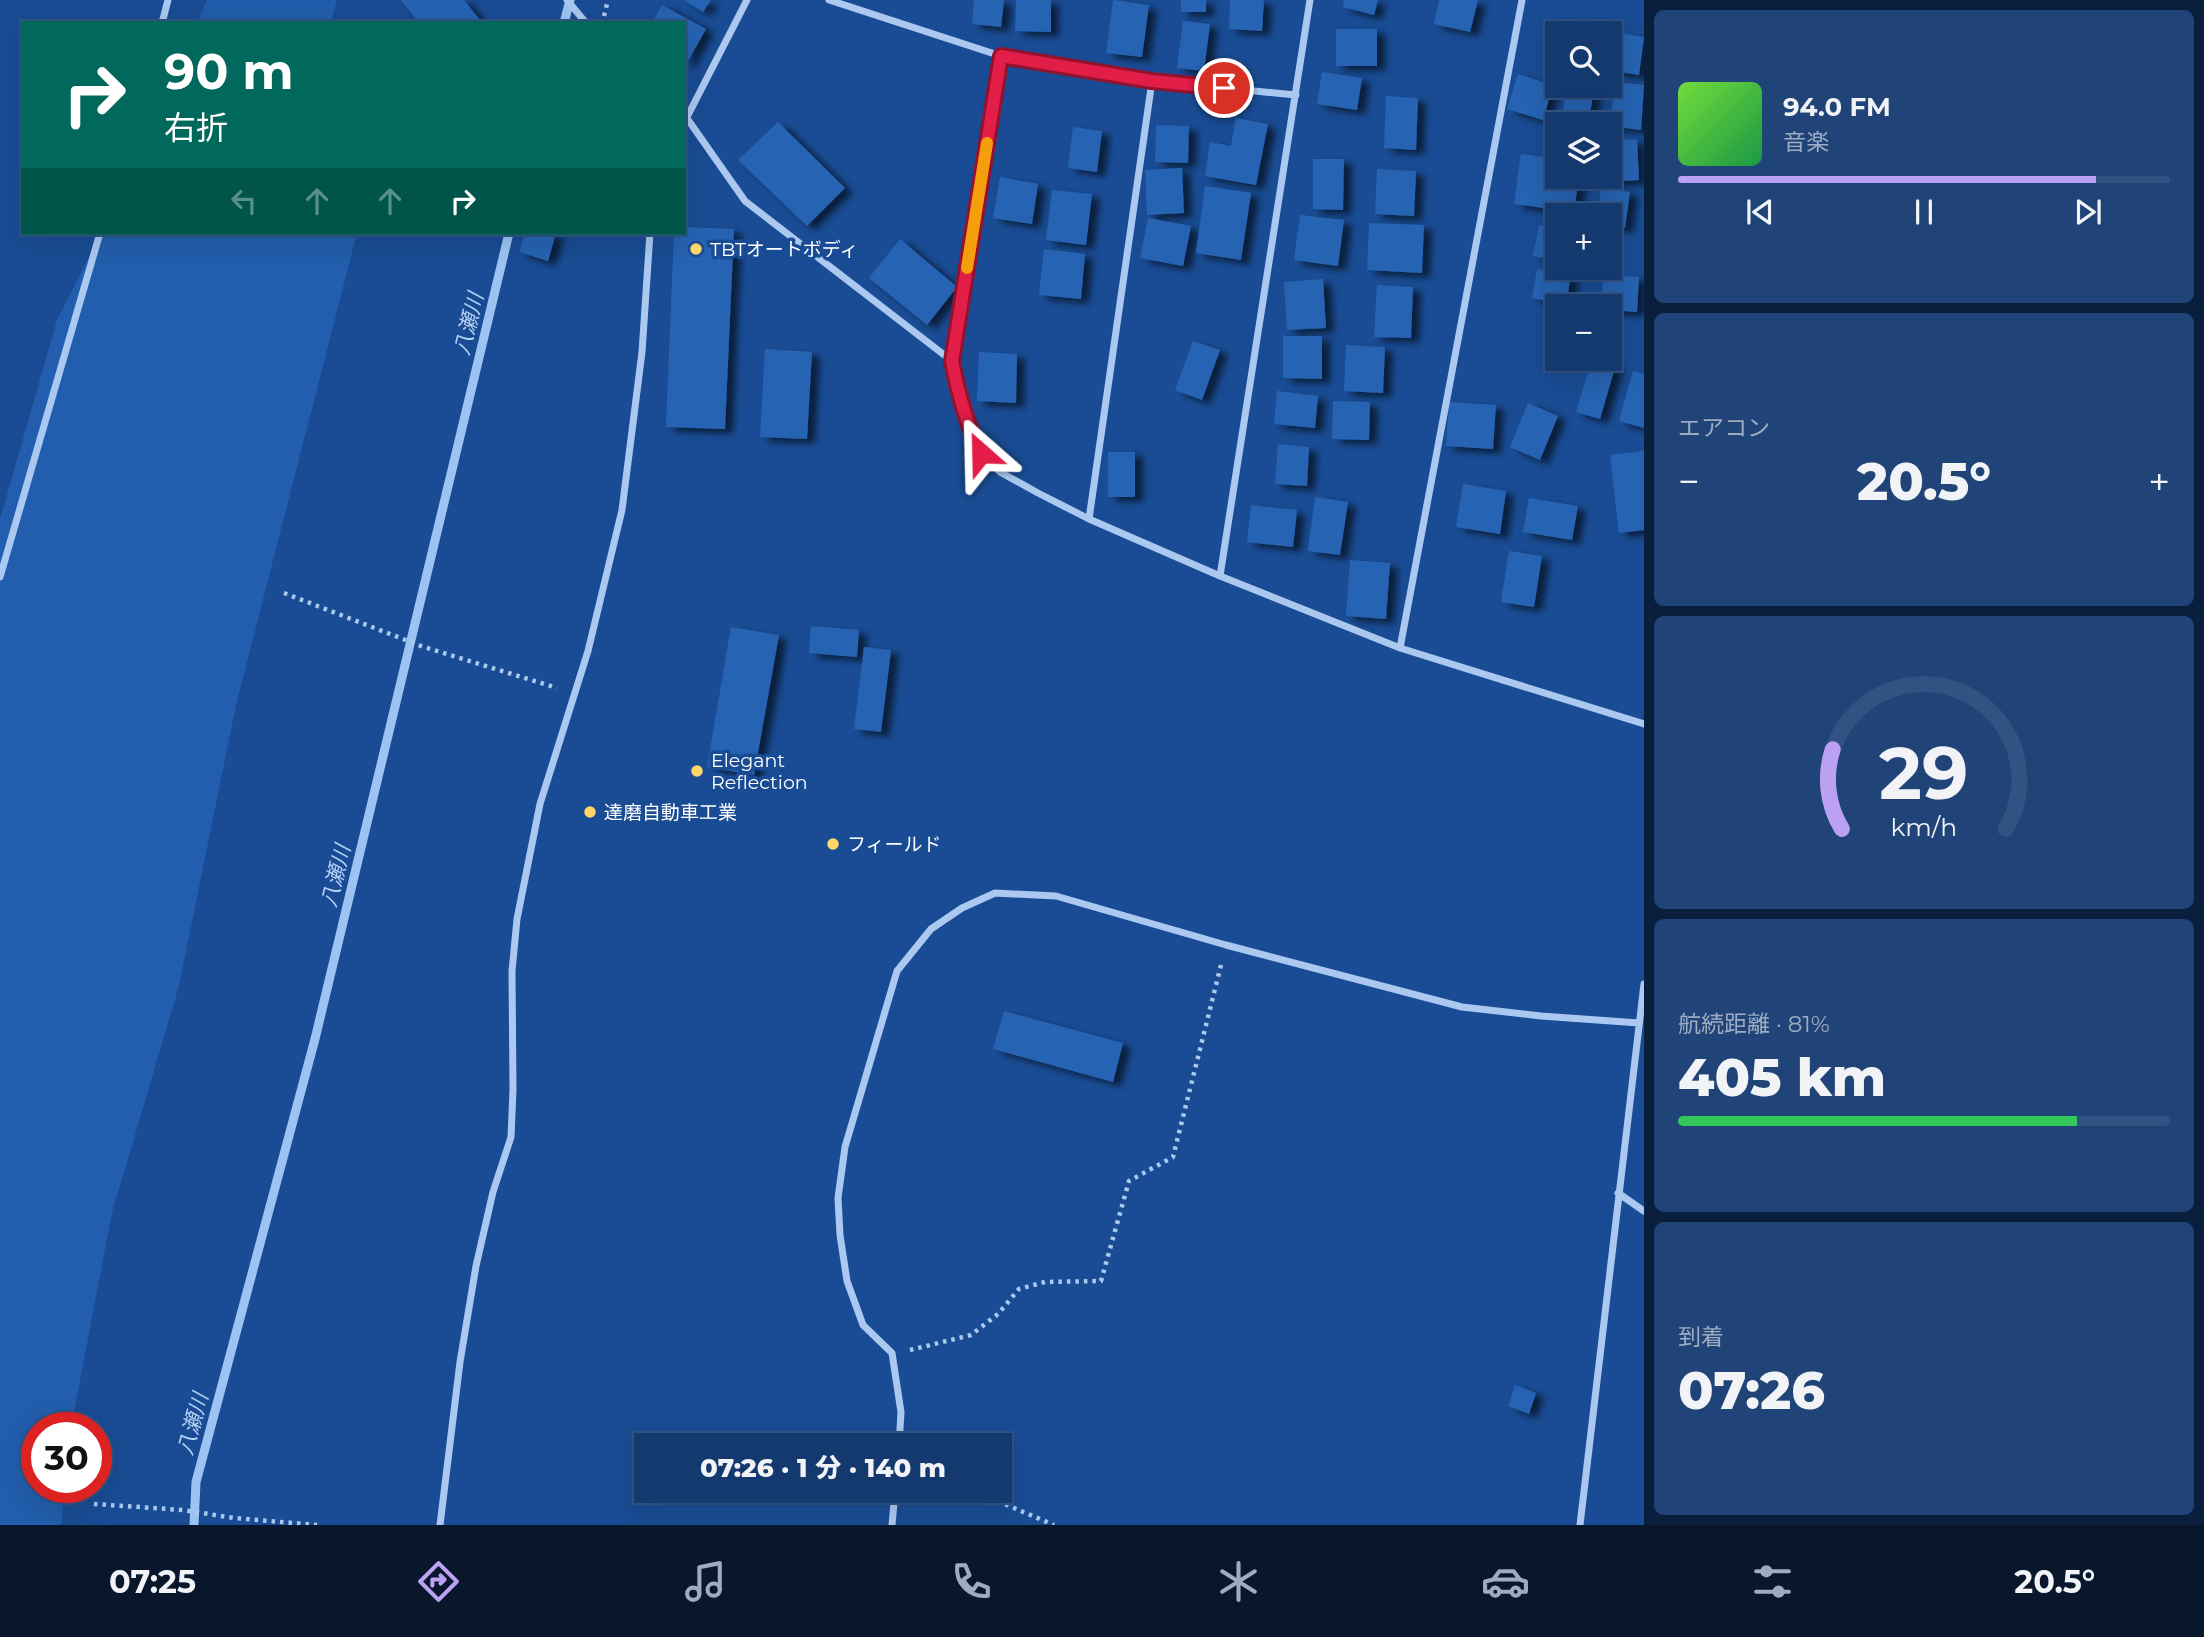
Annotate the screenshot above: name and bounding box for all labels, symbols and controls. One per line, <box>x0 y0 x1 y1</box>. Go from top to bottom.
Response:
map controls <box>1545 21 1622 371</box>
button: search <box>1545 21 1622 98</box>
text: 90 m <box>164 42 294 101</box>
icon: right <box>49 49 140 140</box>
pin <box>1194 58 1254 118</box>
icon: arrive <box>1205 69 1243 107</box>
text: 94.0 FM <box>1783 91 1891 123</box>
text: 右折 <box>164 108 228 147</box>
button: layers <box>1545 112 1622 189</box>
text: 音楽 <box>1783 128 1829 156</box>
icon: left <box>225 182 263 220</box>
icon: ahead <box>298 182 336 220</box>
icon: ahead <box>371 182 409 220</box>
icon: right <box>444 182 482 220</box>
icon: previous <box>1741 193 1779 231</box>
icon: pause <box>1905 193 1943 231</box>
icon: next <box>2069 193 2107 231</box>
button: + <box>1545 203 1622 280</box>
place label: TBTオートボディ <box>710 238 858 261</box>
marker: TBTオートボディ <box>688 241 704 257</box>
water label: 八瀬川 <box>449 288 489 357</box>
button: − <box>1545 294 1622 371</box>
text: エアコン <box>1678 414 1770 442</box>
position arrow <box>944 416 1018 490</box>
text: 20.5° <box>1857 450 1991 513</box>
text: − <box>1678 458 1700 505</box>
text: + <box>2148 458 2170 505</box>
text: 29 <box>1879 729 1969 817</box>
place label: Elegant Reflection <box>711 749 808 794</box>
marker: Elegant Reflection <box>689 763 705 779</box>
place label: 達磨自動車工業 <box>604 801 737 824</box>
marker: 達磨自動車工業 <box>582 804 598 820</box>
text: km/h <box>1891 811 1957 841</box>
place label: フィールド <box>847 833 942 856</box>
marker: フィールド <box>825 836 841 852</box>
water label: 八瀬川 <box>316 840 356 909</box>
text: 航続距離 · 81% <box>1678 1010 1830 1038</box>
text: 405 km <box>1678 1046 1886 1109</box>
text: 到着 <box>1678 1323 1724 1351</box>
text: 07:26 <box>1678 1359 1825 1422</box>
water label: 八瀬川 <box>172 1388 213 1458</box>
speed limit sign: 30 <box>21 1412 112 1503</box>
text: 07:26 · 1 分 · 140 m <box>700 1452 946 1484</box>
icon: directions <box>414 1557 463 1606</box>
icon: music <box>681 1557 730 1606</box>
icon: phone <box>947 1557 996 1606</box>
icon: climate <box>1214 1557 1263 1606</box>
icon: car <box>1481 1557 1530 1606</box>
icon: filters <box>1748 1557 1797 1606</box>
text: 07:25 <box>109 1562 196 1601</box>
text: 20.5° <box>2014 1562 2095 1601</box>

